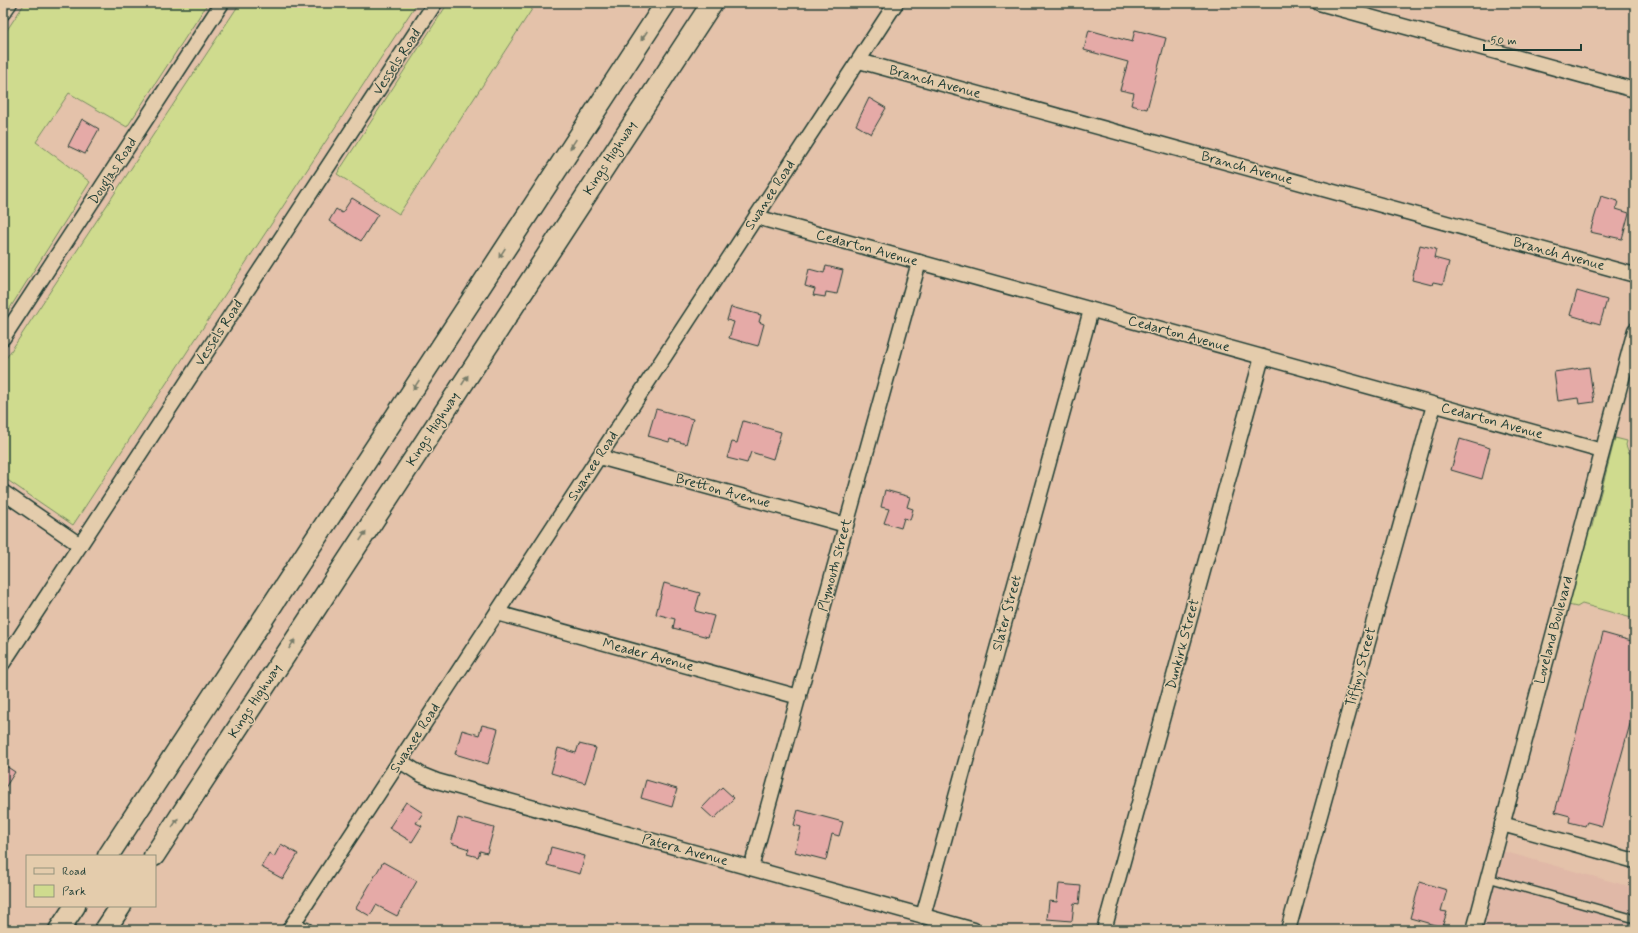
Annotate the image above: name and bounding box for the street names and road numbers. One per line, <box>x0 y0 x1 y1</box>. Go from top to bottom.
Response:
street label: Vessels Road <box>369 25 425 99</box>
street label: Branch Avenue <box>887 61 983 103</box>
street label: Kings Highway <box>579 117 642 199</box>
street label: Douglas Road <box>85 134 143 209</box>
street label: Branch Avenue <box>1199 147 1295 189</box>
street label: Swanee Road <box>741 157 799 233</box>
street label: Cedarton Avenue <box>814 226 920 270</box>
street label: Branch Avenue <box>1511 233 1607 275</box>
street label: Vessels Road <box>191 296 247 370</box>
street label: Cedarton Avenue <box>1126 312 1232 356</box>
street label: Kings Highway <box>402 388 465 470</box>
street label: Cedarton Avenue <box>1439 399 1545 443</box>
street label: Swanee Road <box>564 428 622 504</box>
street label: Bretton Avenue <box>674 470 772 512</box>
street label: Plymouth Street <box>814 516 856 614</box>
street label: Slater Street <box>988 573 1026 653</box>
street label: Loveland Boulevard <box>1531 574 1577 686</box>
street label: Dunkirk Street <box>1162 596 1204 691</box>
street label: Tiffiny Street <box>1342 625 1380 709</box>
street label: Meader Avenue <box>600 634 696 676</box>
street label: Kings Highway <box>224 660 287 742</box>
street label: Swanee Road <box>386 700 444 776</box>
street label: Patera Avenue <box>640 830 730 870</box>

